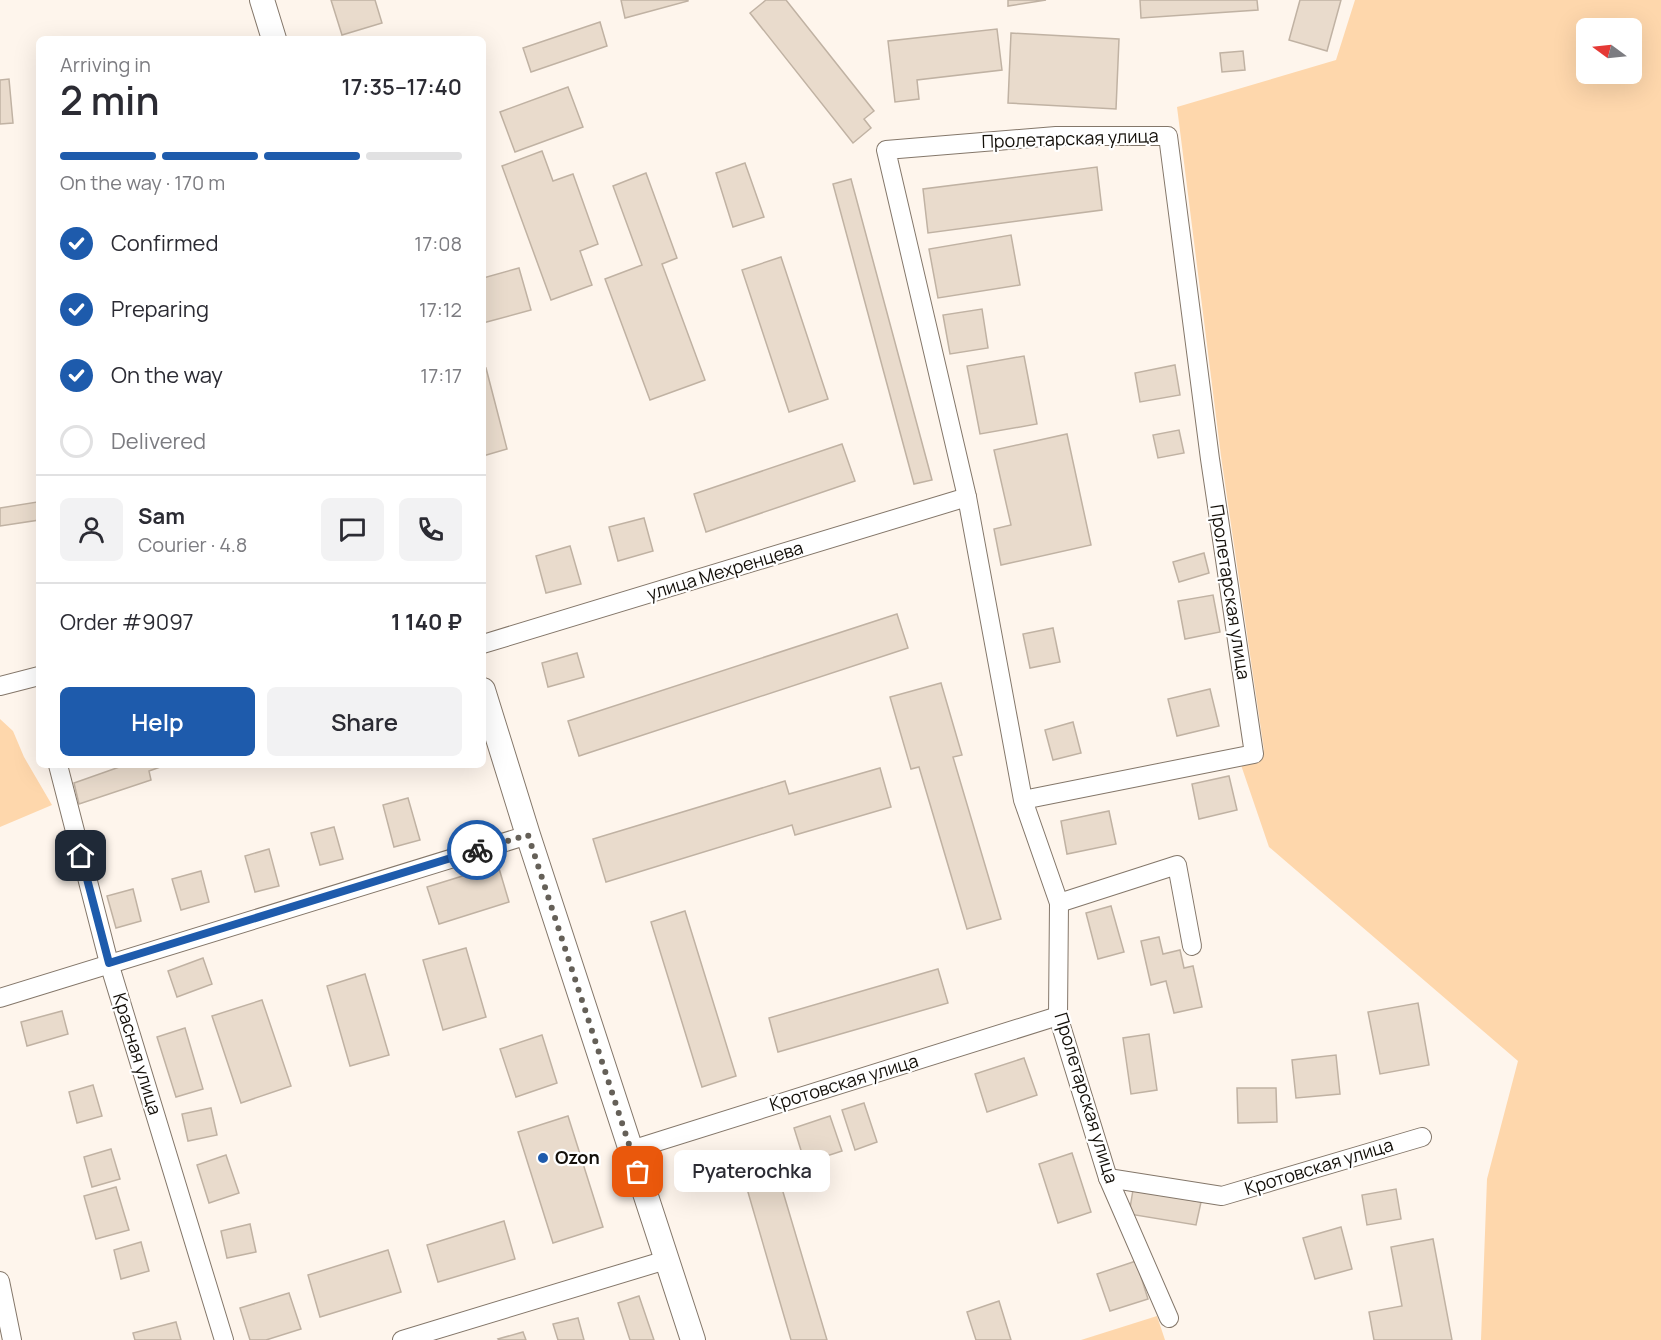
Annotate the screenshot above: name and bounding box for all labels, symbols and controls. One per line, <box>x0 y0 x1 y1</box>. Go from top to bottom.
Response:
north arrow <box>1576 18 1642 84</box>
map controls <box>1576 18 1642 84</box>
text: Arriving in <box>60 51 151 78</box>
text: 17:35–17:40 <box>342 72 462 102</box>
text: 2 min <box>60 73 159 127</box>
street label: Пролетарская улица <box>981 123 1159 153</box>
text: On the way · 170 m <box>60 169 225 196</box>
icon: check <box>60 227 93 260</box>
text: Confirmed <box>111 228 219 258</box>
text: 17:08 <box>414 230 462 257</box>
icon: check <box>60 293 93 326</box>
text: Preparing <box>111 294 209 324</box>
text: 17:12 <box>419 296 462 323</box>
icon: check <box>60 359 93 392</box>
text: On the way <box>111 360 223 390</box>
text: 17:17 <box>420 362 462 389</box>
text: Delivered <box>111 426 206 456</box>
button: person <box>60 498 123 561</box>
button: chat <box>321 498 384 561</box>
button: phone <box>399 498 462 561</box>
text: Sam <box>138 501 185 531</box>
street label: Пролетарская улица <box>1205 502 1257 681</box>
text: Courier · 4.8 <box>138 531 247 558</box>
street label: улица Мехренцева <box>644 535 806 605</box>
text: Order #9097 <box>60 607 194 637</box>
text: 1 140 ₽ <box>391 607 462 637</box>
button: Help <box>60 687 255 756</box>
button: Share <box>267 687 462 756</box>
courier <box>447 820 507 880</box>
pin <box>55 830 106 881</box>
icon: bike <box>461 834 494 867</box>
icon: home <box>64 839 97 872</box>
street label: Красная улица <box>108 990 168 1118</box>
street label: Пролетарская улица <box>1050 1009 1124 1186</box>
street label: Кротовская улица <box>766 1048 921 1116</box>
street label: Кротовская улица <box>1241 1132 1396 1200</box>
place label: Ozon <box>555 1145 600 1169</box>
pin <box>612 1146 663 1197</box>
marker: Ozon <box>536 1151 550 1165</box>
callout: Pyaterochka <box>674 1151 830 1193</box>
icon: bag <box>621 1155 654 1188</box>
text: Pyaterochka <box>692 1157 812 1184</box>

